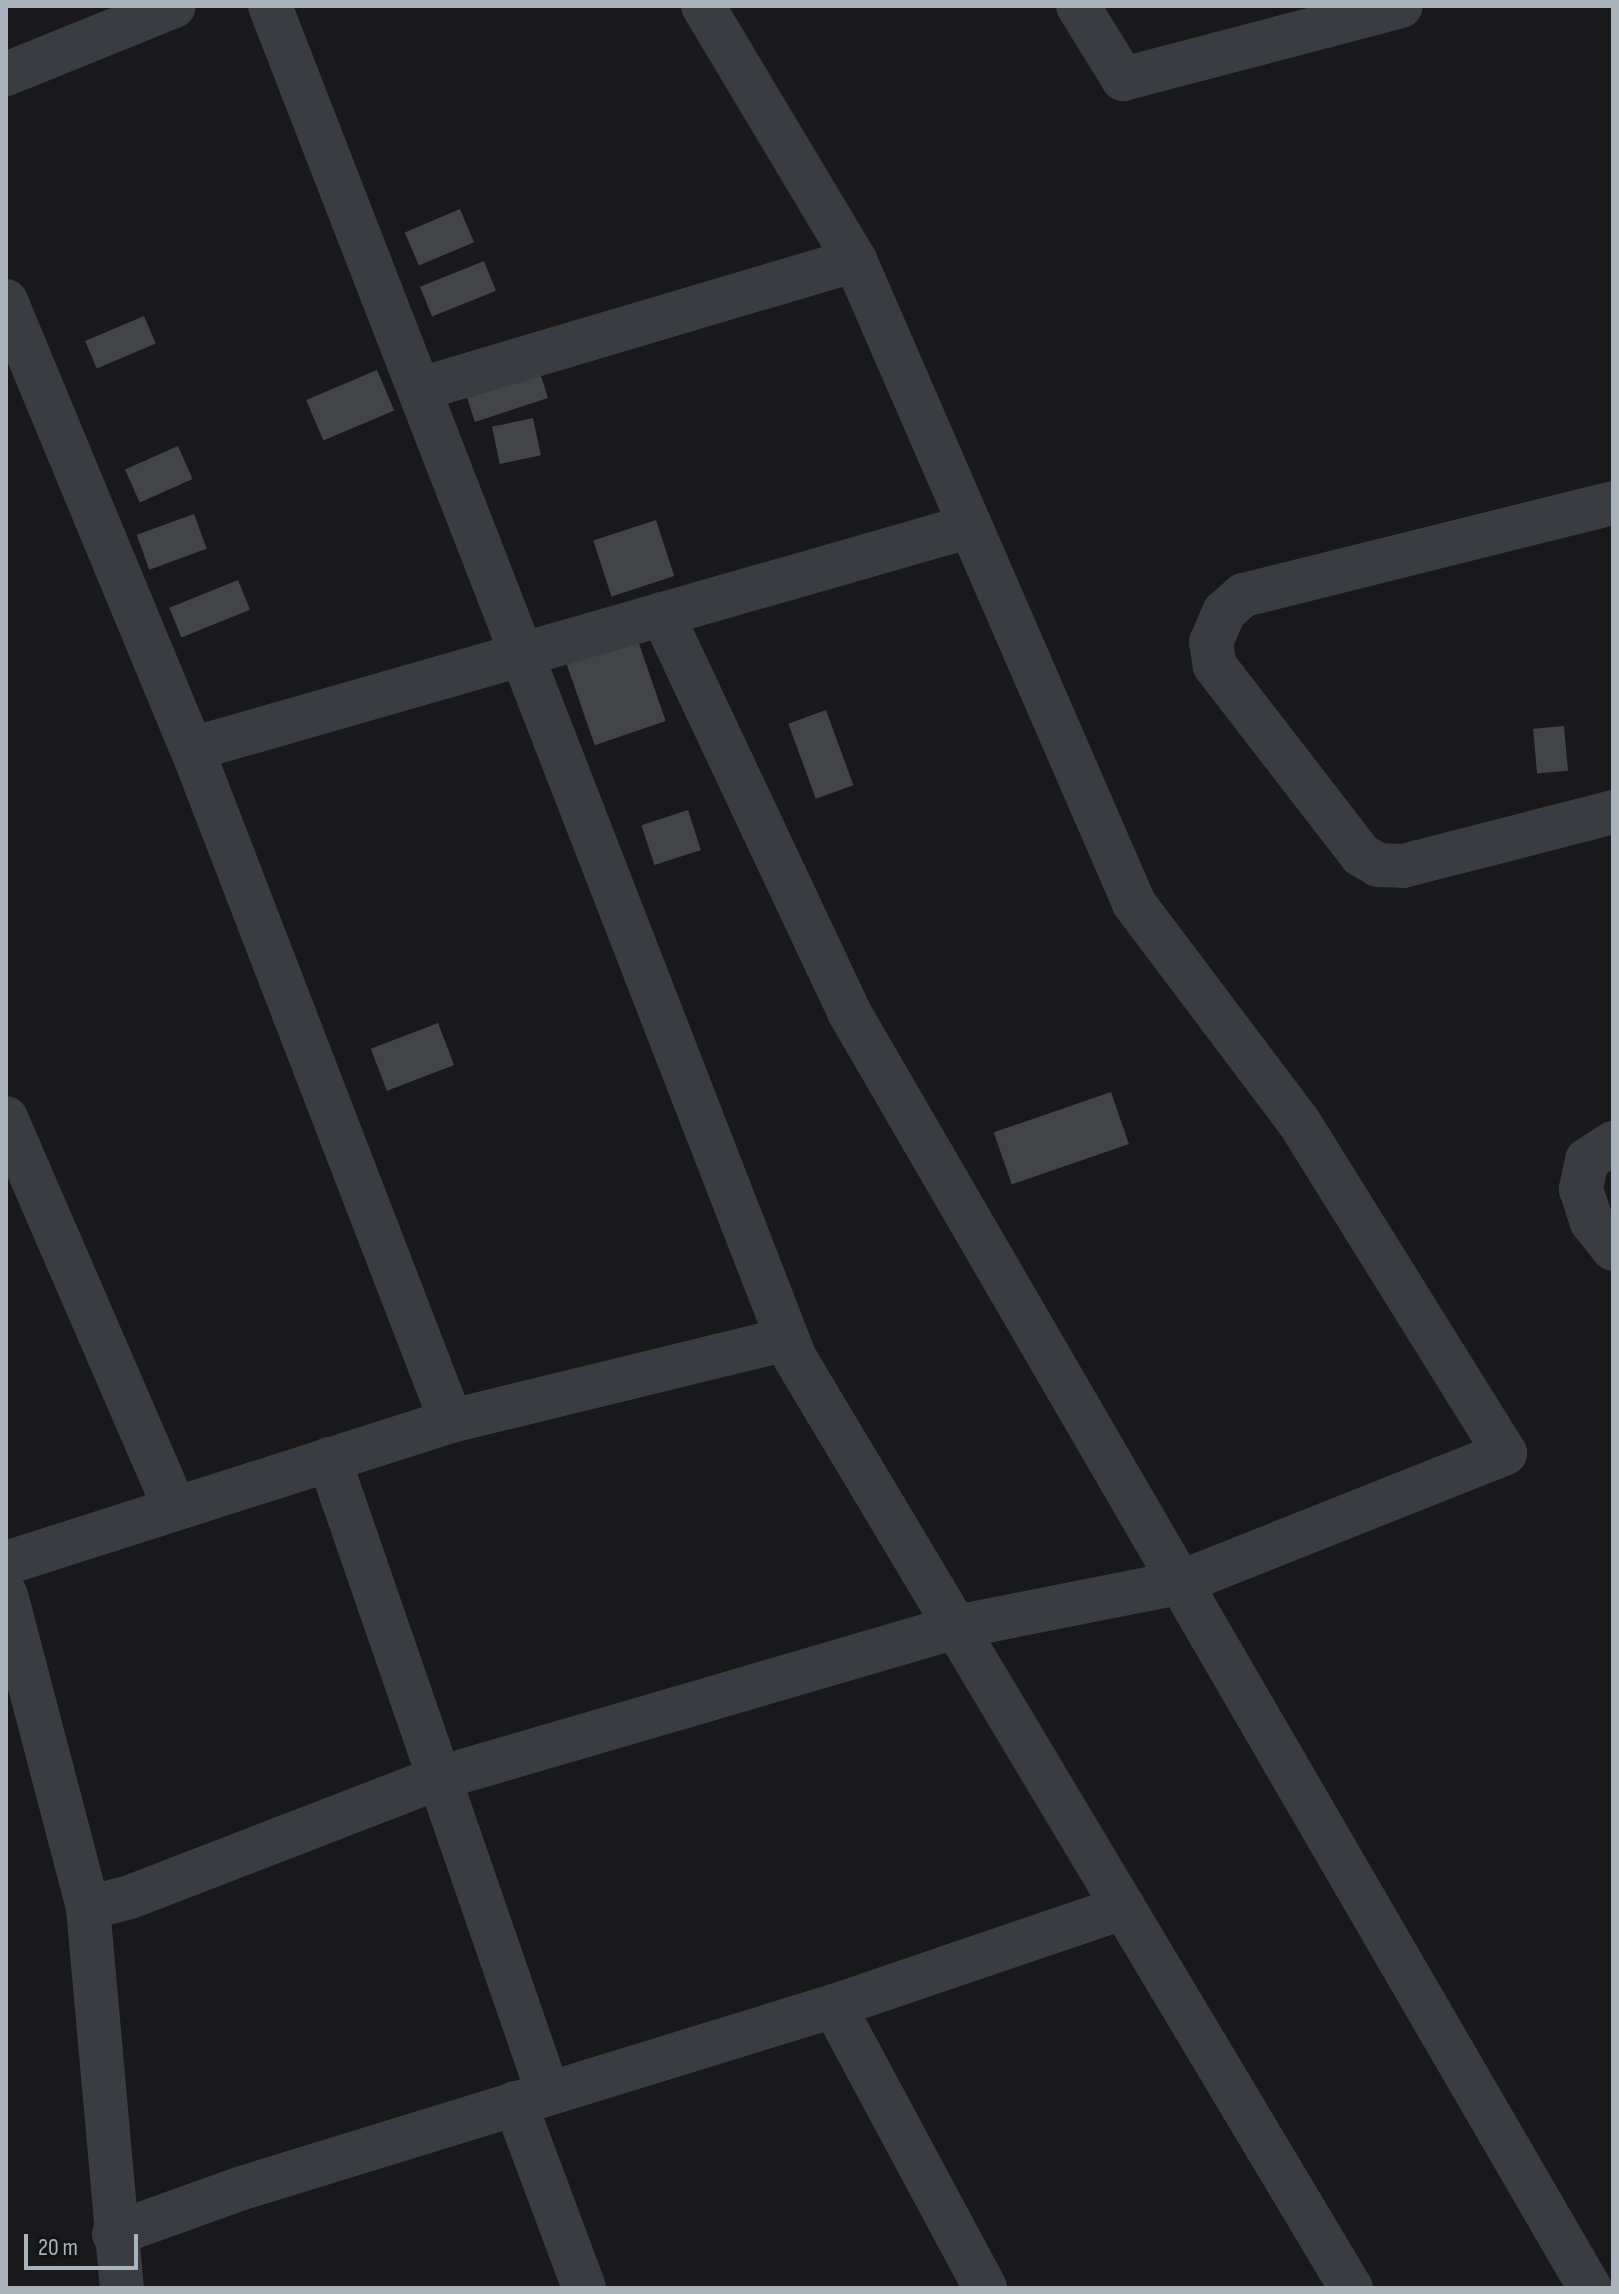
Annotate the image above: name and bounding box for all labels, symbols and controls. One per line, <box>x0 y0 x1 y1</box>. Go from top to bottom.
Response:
scale bar <box>28 2218 142 2268</box>
text: 20 m <box>38 2233 78 2262</box>

